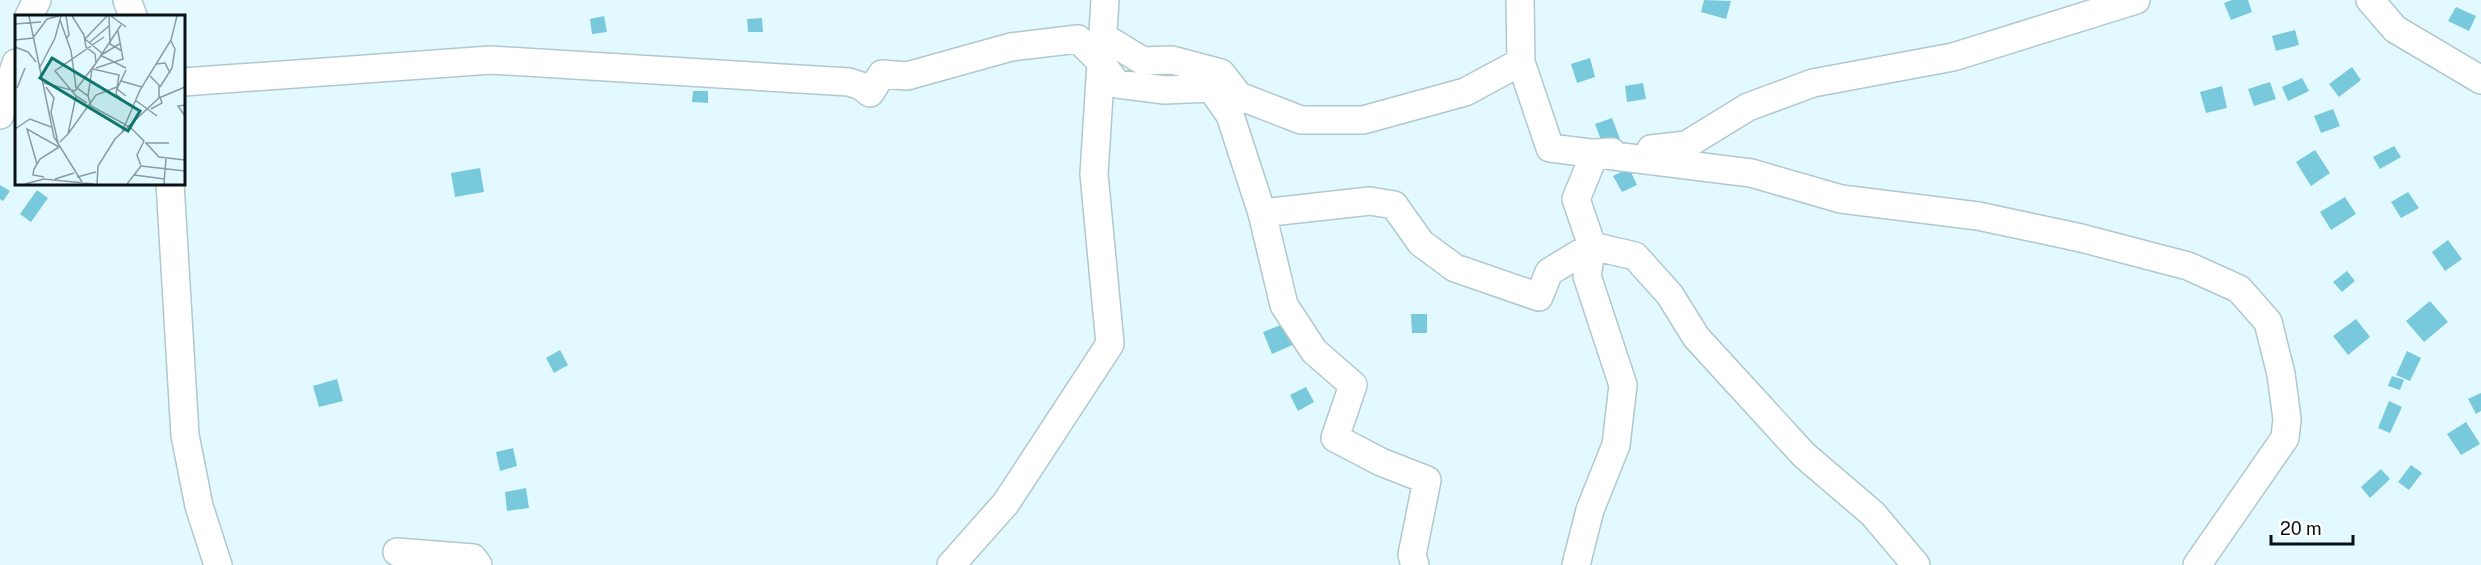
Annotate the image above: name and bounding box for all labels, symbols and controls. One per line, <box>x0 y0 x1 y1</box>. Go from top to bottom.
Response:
inset map <box>15 15 184 184</box>
scale bar <box>2271 508 2354 546</box>
text: 20 m <box>2280 518 2322 539</box>

